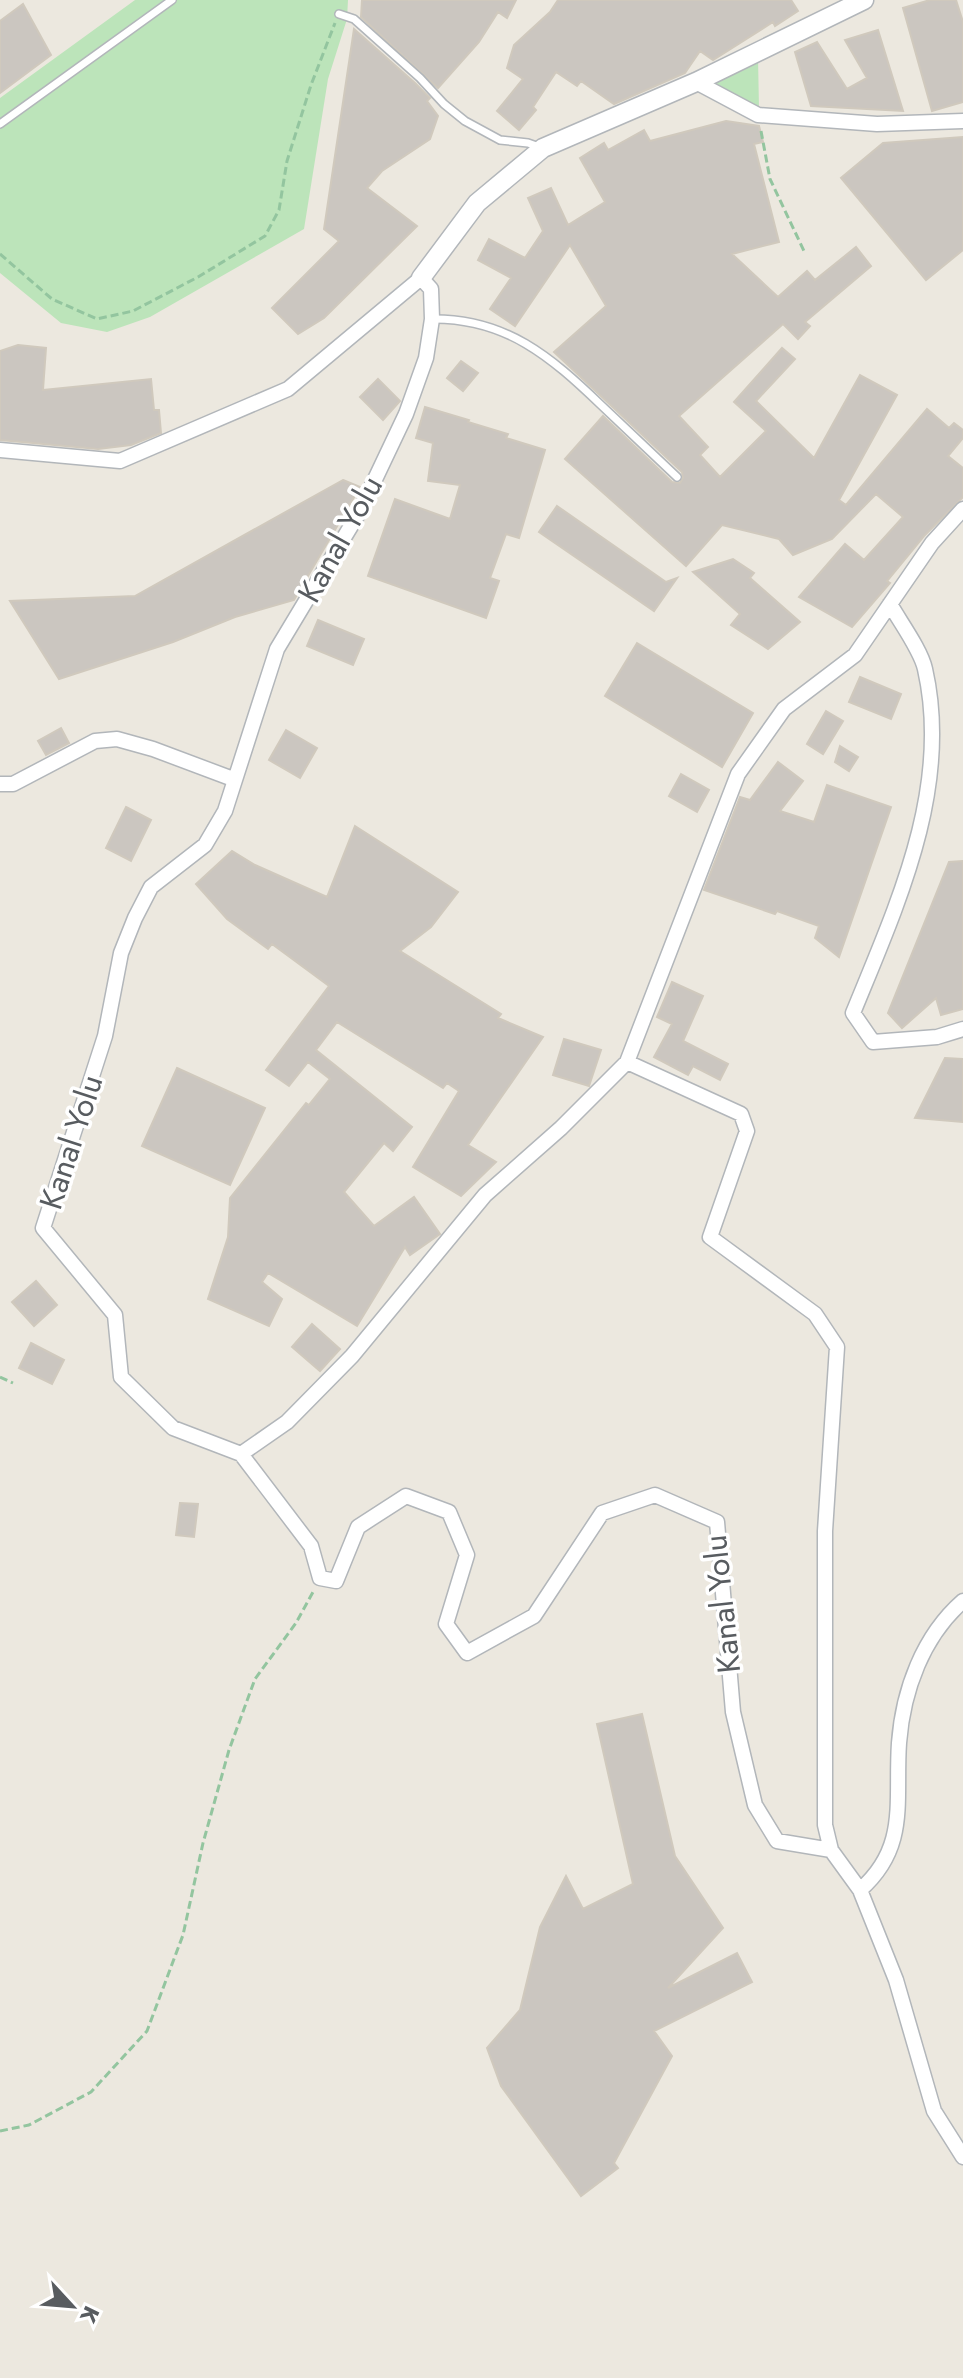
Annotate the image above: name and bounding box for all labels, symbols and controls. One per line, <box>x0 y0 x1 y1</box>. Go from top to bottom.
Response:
street label: Kanal Yolu <box>286 467 394 611</box>
street label: Kanal Yolu <box>28 1069 114 1215</box>
street label: Kanal Yolu <box>692 1532 752 1676</box>
north arrow <box>32 2266 112 2346</box>
text: K <box>72 2301 108 2329</box>

